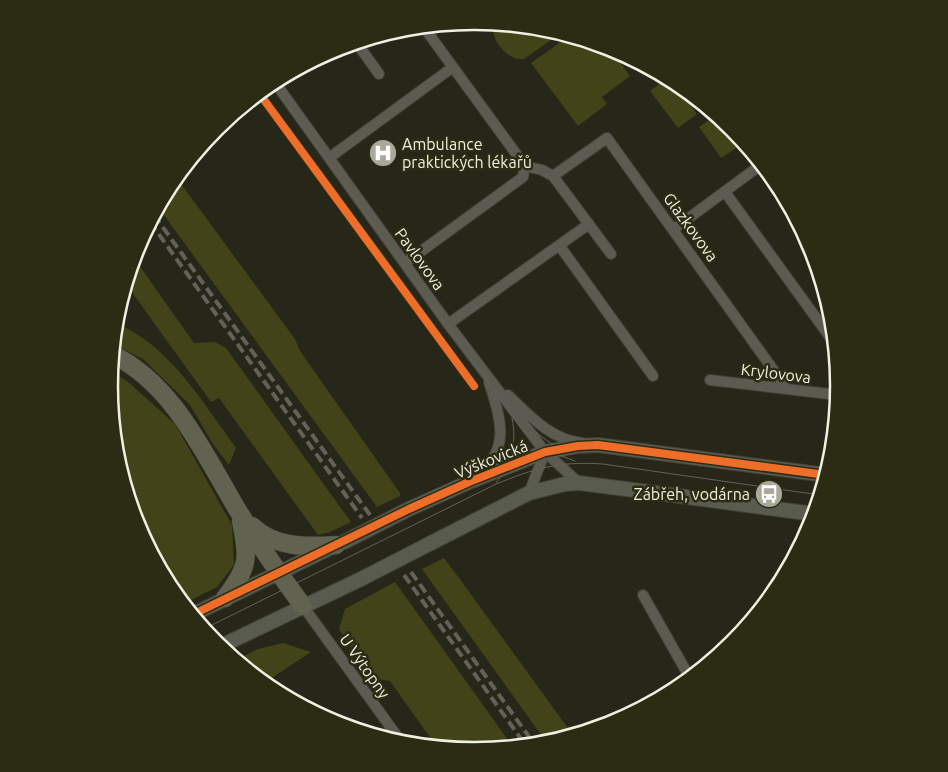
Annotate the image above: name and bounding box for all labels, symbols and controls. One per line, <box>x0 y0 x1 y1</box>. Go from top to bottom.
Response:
place label: Ambulance praktických lékařů <box>402 135 532 171</box>
hospital icon: Ambulance praktických lékařů <box>368 138 398 168</box>
street label: Glazkovova <box>660 189 722 265</box>
street label: Pavlovova <box>392 225 448 293</box>
street label: Krylovova <box>740 360 812 386</box>
street label: Výškovická <box>452 436 530 482</box>
bus stop icon: Zábřeh, vodárna <box>754 479 784 509</box>
place label: Zábřeh, vodárna <box>634 485 750 503</box>
street label: U Výtopny <box>336 630 394 702</box>

